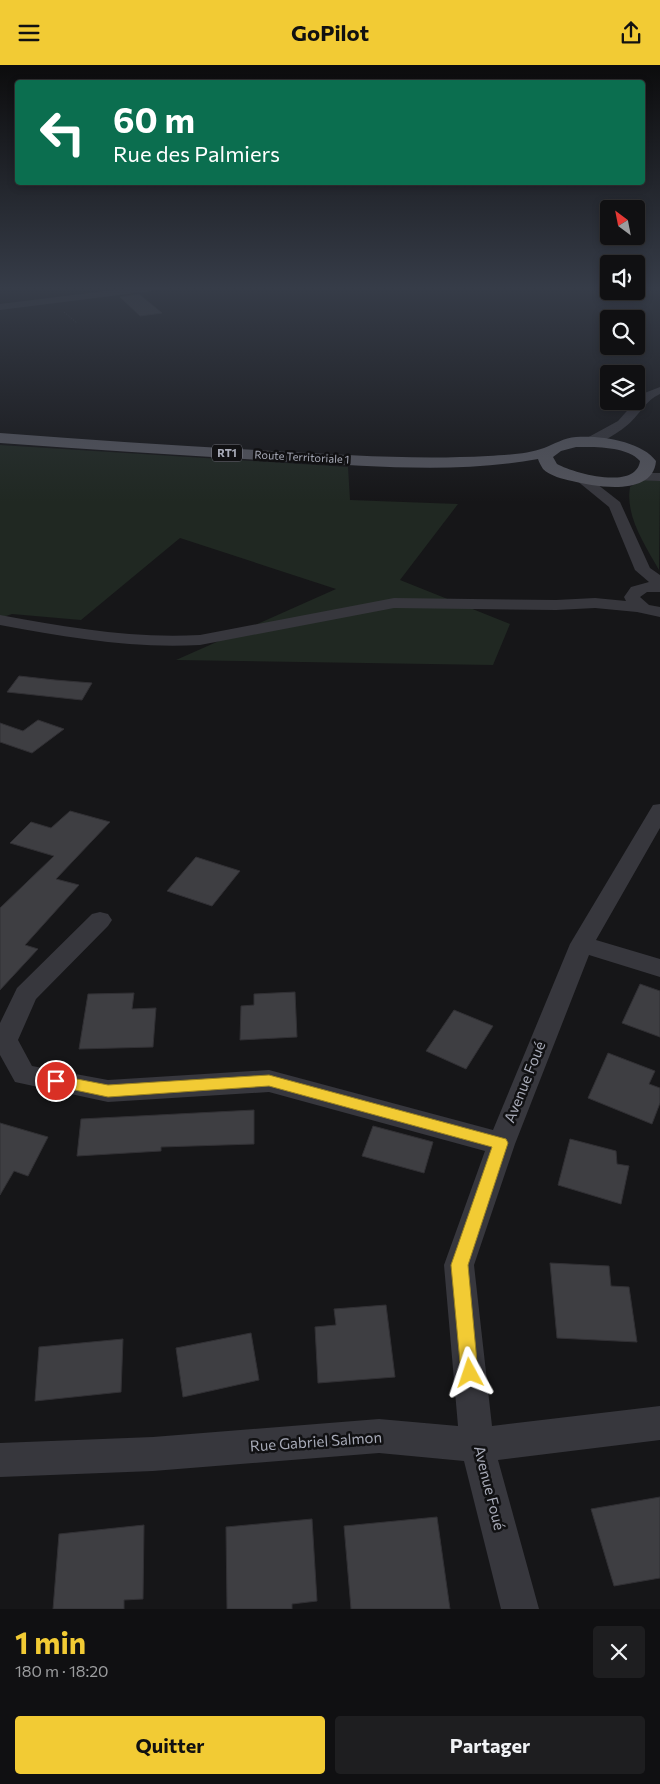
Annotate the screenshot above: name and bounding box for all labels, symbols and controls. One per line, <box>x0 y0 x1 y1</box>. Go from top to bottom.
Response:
icon: menu <box>15 19 43 47</box>
text: GoPilot <box>291 19 369 46</box>
icon: share <box>617 19 645 47</box>
text: 60 m <box>113 97 195 140</box>
icon: left <box>30 100 95 165</box>
text: Rue des Palmiers <box>113 140 280 167</box>
north arrow <box>600 200 645 245</box>
map controls <box>600 200 645 410</box>
button: sound <box>600 255 645 300</box>
button: search <box>600 310 645 355</box>
button: layers <box>600 365 645 410</box>
road number: RT1 <box>212 444 242 461</box>
street label: Route Territoriale 1 <box>254 448 350 465</box>
street label: Avenue Foué <box>500 1038 549 1125</box>
pin <box>35 1060 77 1102</box>
icon: arrive <box>42 1067 70 1095</box>
position arrow <box>443 1346 495 1398</box>
street label: Rue Gabriel Salmon <box>249 1427 383 1455</box>
street label: Avenue Foué <box>471 1444 509 1532</box>
text: 1 min <box>15 1623 86 1660</box>
button: close <box>593 1626 645 1678</box>
text: 180 m · 18:20 <box>15 1661 109 1680</box>
button: Quitter <box>15 1716 325 1774</box>
button: Partager <box>335 1716 645 1774</box>

